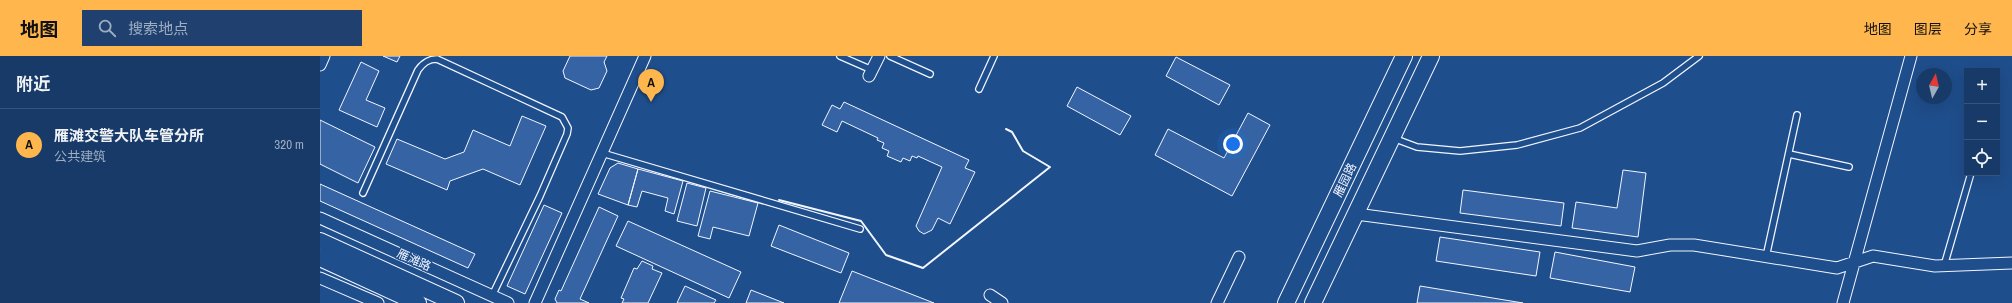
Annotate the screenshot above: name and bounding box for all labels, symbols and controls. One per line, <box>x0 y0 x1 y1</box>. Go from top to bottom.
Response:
search box <box>82 10 362 46</box>
text: 地图 <box>20 16 58 42</box>
icon: search <box>96 17 118 39</box>
text: 搜索地点 <box>128 18 188 39</box>
text: 地图 <box>1864 20 1892 38</box>
text: 图层 <box>1914 20 1942 38</box>
text: 分享 <box>1964 20 1992 38</box>
north arrow <box>1916 68 1952 104</box>
map controls <box>1964 68 2000 176</box>
button: + <box>1964 68 2000 104</box>
pin: A <box>638 69 664 102</box>
text: 附近 <box>16 72 50 95</box>
button: − <box>1964 104 2000 140</box>
text: 雁滩交警大队车管分所 <box>54 125 204 146</box>
your location <box>1223 134 1243 154</box>
text: A <box>25 136 33 153</box>
text: 320 m <box>274 136 304 153</box>
button: locate <box>1964 140 2000 176</box>
text: 公共建筑 <box>54 148 106 165</box>
street label: 雁园路 <box>1330 160 1360 200</box>
street label: 雁滩路 <box>394 245 434 275</box>

